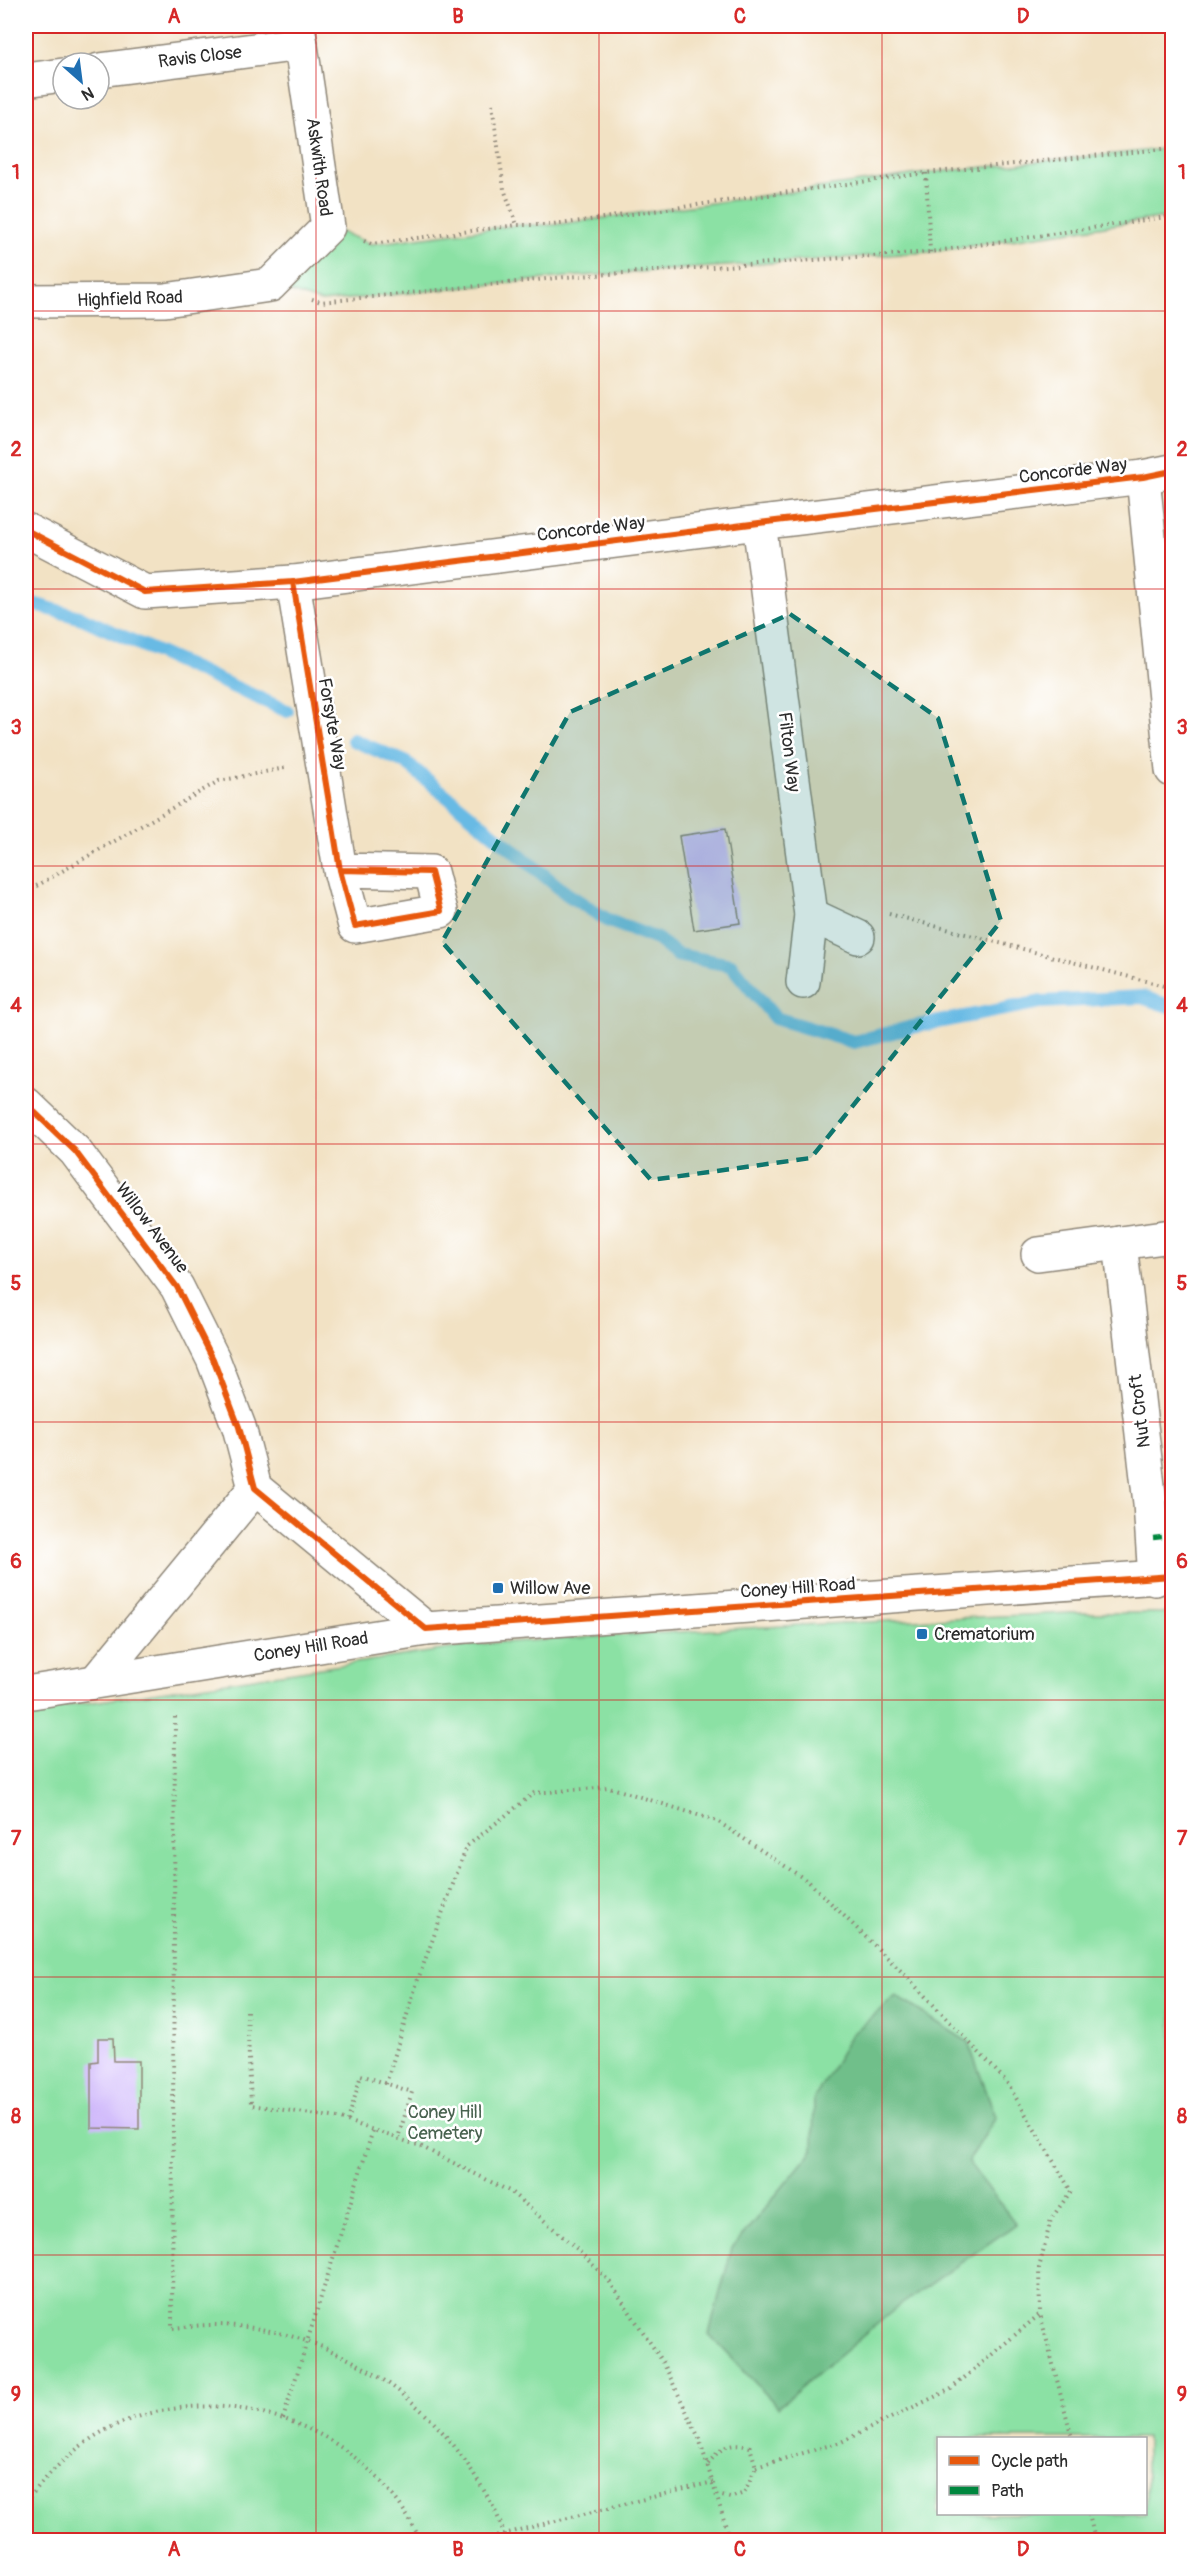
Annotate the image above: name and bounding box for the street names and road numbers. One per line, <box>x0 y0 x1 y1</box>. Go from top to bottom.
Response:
street label: Ravis Close <box>157 40 243 74</box>
street label: Askwith Road <box>301 116 337 218</box>
street label: Highfield Road <box>77 286 183 312</box>
street label: Concorde Way <box>1018 453 1129 489</box>
street label: Concorde Way <box>536 511 647 547</box>
street label: Forsyte Way <box>313 676 351 772</box>
street label: Filton Way <box>773 711 805 794</box>
street label: Willow Avenue <box>110 1178 194 1278</box>
street label: Nut Croft <box>1124 1372 1156 1449</box>
street label: Coney Hill Road <box>740 1572 856 1604</box>
street label: Coney Hill Road <box>252 1627 370 1667</box>

